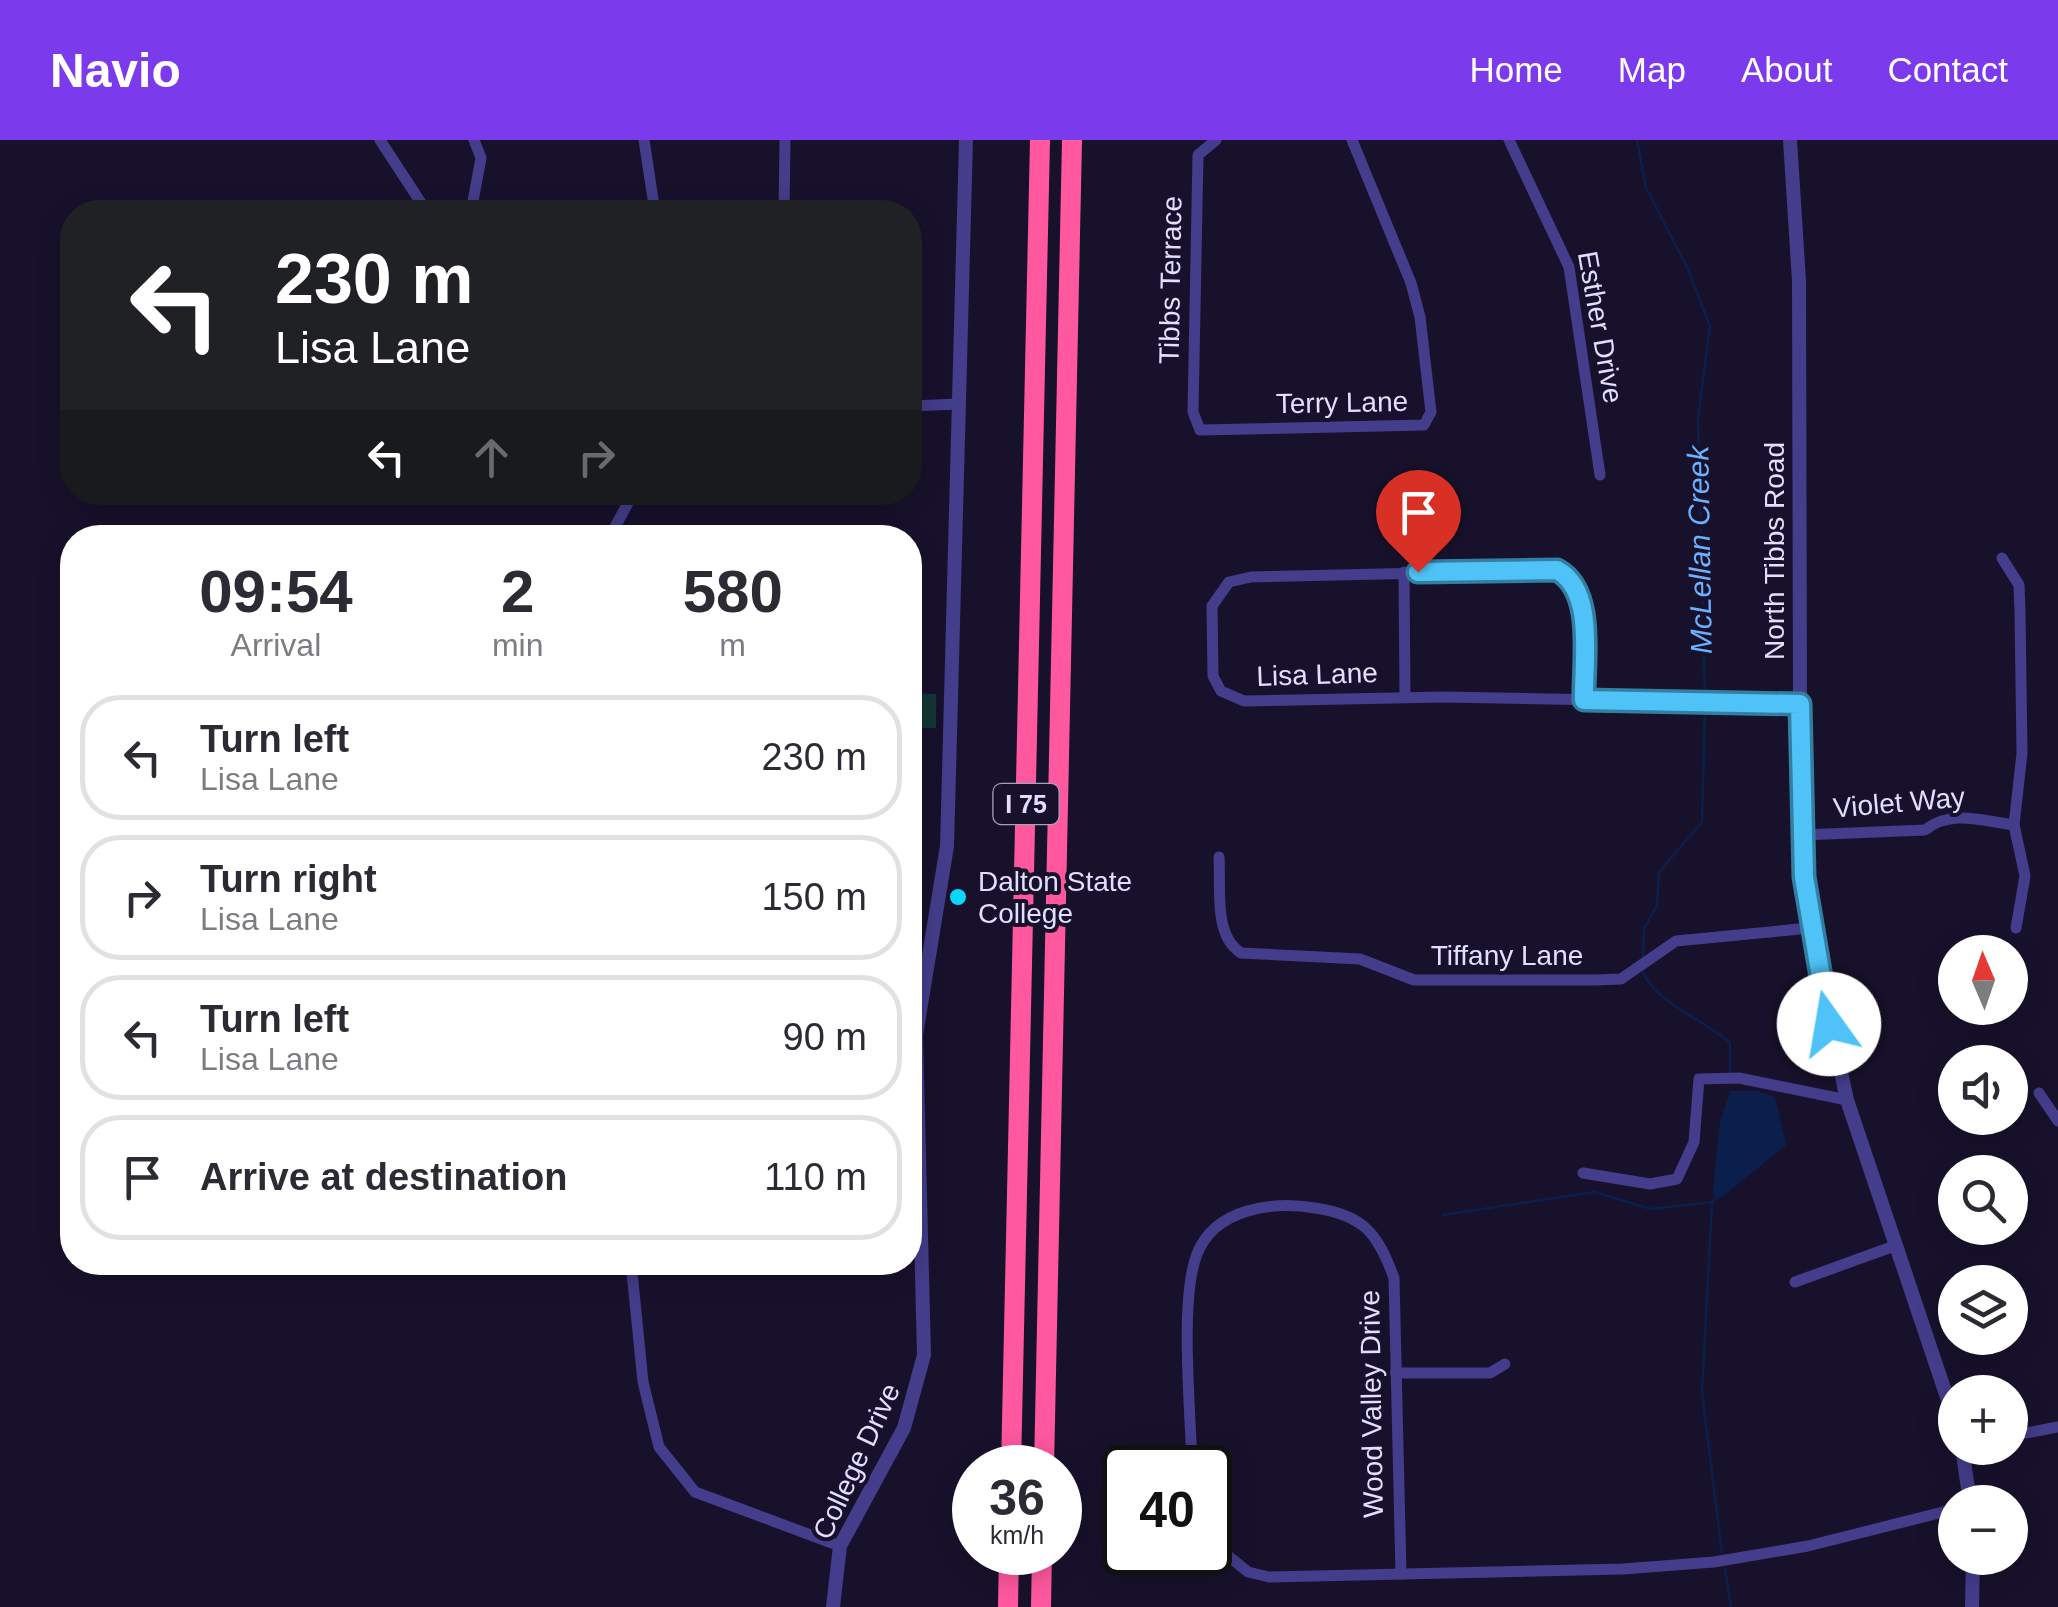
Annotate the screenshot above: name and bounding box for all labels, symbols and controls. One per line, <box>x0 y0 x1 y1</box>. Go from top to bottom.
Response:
text: Navio <box>50 44 181 97</box>
text: Home <box>1469 50 1563 89</box>
text: Map <box>1618 50 1686 89</box>
text: About <box>1741 50 1832 89</box>
text: Contact <box>1887 50 2008 89</box>
street label: Tibbs Terrace <box>1154 196 1187 364</box>
icon: left <box>110 240 240 370</box>
text: 230 m <box>275 240 473 318</box>
street label: Esther Drive <box>1572 249 1629 406</box>
text: Lisa Lane <box>275 322 470 373</box>
street label: Terry Lane <box>1276 386 1408 419</box>
icon: left <box>359 430 414 485</box>
icon: ahead <box>464 430 519 485</box>
icon: right <box>569 430 624 485</box>
street label: North Tibbs Road <box>1759 442 1790 660</box>
water label: McLellan Creek <box>1681 444 1718 654</box>
pin <box>1376 470 1461 573</box>
icon: arrive <box>1391 485 1446 540</box>
text: 09:54 <box>199 558 353 625</box>
text: 2 <box>501 558 534 625</box>
text: 580 <box>683 558 783 625</box>
text: Arrival <box>231 627 321 663</box>
text: min <box>492 627 543 663</box>
text: m <box>719 627 746 663</box>
street label: Lisa Lane <box>1256 657 1378 692</box>
text: Turn left <box>200 718 349 760</box>
icon: left <box>115 730 170 785</box>
text: 230 m <box>761 736 867 778</box>
text: Lisa Lane <box>200 761 339 797</box>
street label: Violet Way <box>1832 781 1966 824</box>
road number: I 75 <box>994 784 1058 824</box>
text: Turn right <box>200 858 377 900</box>
place label: Dalton State College <box>978 866 1132 929</box>
icon: right <box>115 870 170 925</box>
text: 150 m <box>761 876 867 918</box>
marker: Dalton State College <box>947 886 969 908</box>
text: Lisa Lane <box>200 901 339 937</box>
north arrow <box>1938 935 2028 1025</box>
map controls <box>1938 935 2028 1575</box>
street label: Tiffany Lane <box>1431 940 1583 971</box>
position arrow <box>1777 972 1881 1076</box>
text: Turn left <box>200 998 349 1040</box>
icon: left <box>115 1010 170 1065</box>
text: 90 m <box>783 1016 867 1058</box>
text: Lisa Lane <box>200 1041 339 1077</box>
button: sound <box>1938 1045 2028 1135</box>
icon: arrive <box>115 1150 170 1205</box>
button: search <box>1938 1155 2028 1245</box>
text: Arrive at destination <box>200 1156 567 1198</box>
text: 110 m <box>764 1156 867 1198</box>
button: layers <box>1938 1265 2028 1355</box>
street label: Wood Valley Drive <box>1354 1290 1389 1518</box>
button: + <box>1938 1375 2028 1465</box>
street label: College Drive <box>807 1378 906 1544</box>
speed limit sign: 40 <box>1102 1445 1232 1575</box>
text: 36 <box>989 1470 1045 1526</box>
button: − <box>1938 1485 2028 1575</box>
text: km/h <box>990 1521 1044 1549</box>

